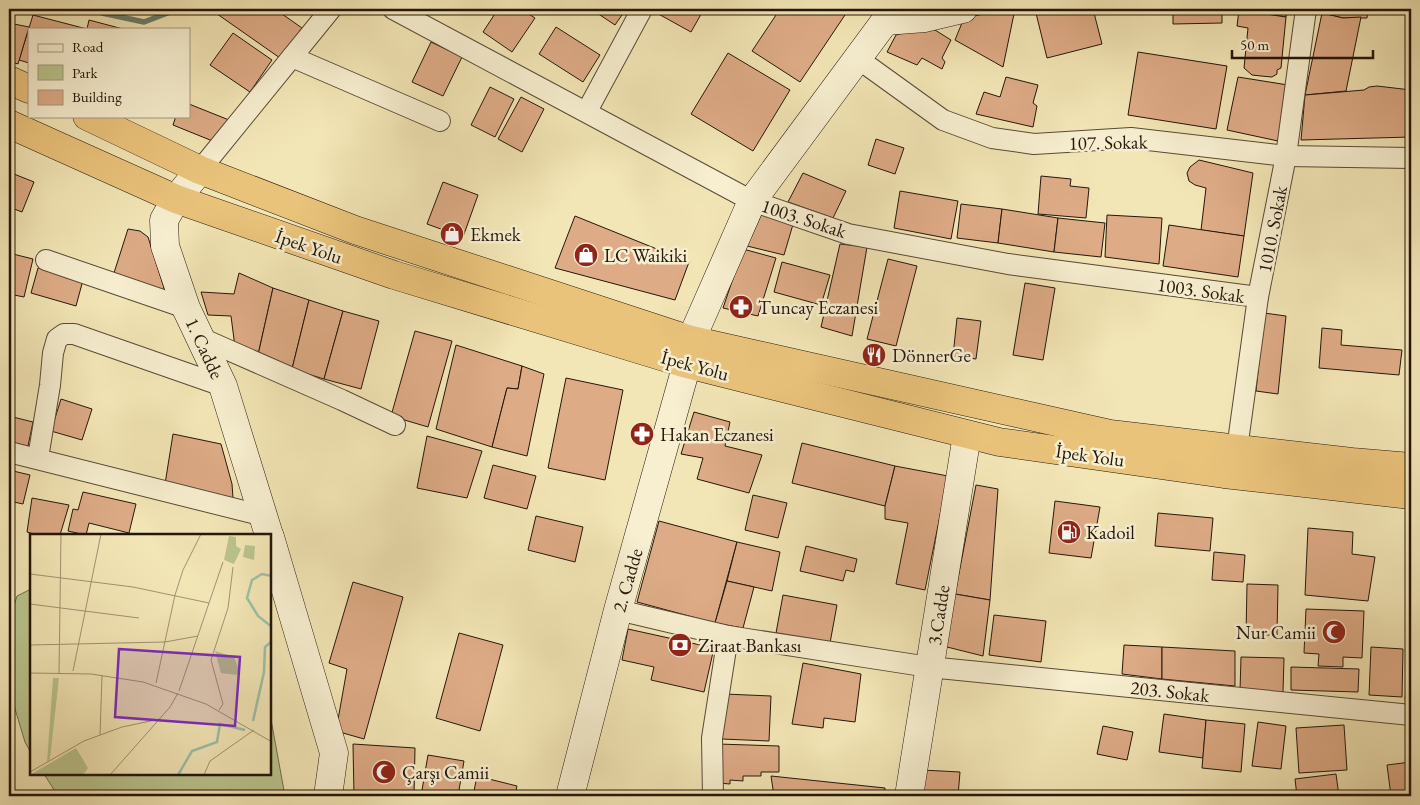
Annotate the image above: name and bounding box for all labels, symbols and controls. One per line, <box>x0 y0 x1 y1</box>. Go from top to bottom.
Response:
legend <box>28 28 190 118</box>
scale bar <box>1232 28 1374 60</box>
text: 50 m <box>1240 35 1269 54</box>
text: Road <box>72 37 104 56</box>
text: Park <box>72 63 99 82</box>
text: Building <box>72 87 122 106</box>
street label: 107. Sokak <box>1068 129 1149 156</box>
street label: 1010. Sokak <box>1252 182 1293 275</box>
street label: 1003. Sokak <box>758 193 851 244</box>
shop icon: Ekmek <box>439 221 465 247</box>
place label: Ekmek <box>470 222 522 247</box>
street label: İpek Yolu <box>272 223 346 270</box>
shop icon: LC Waikiki <box>573 242 599 268</box>
place label: LC Waikiki <box>604 243 688 268</box>
street label: 1003. Sokak <box>1156 272 1247 309</box>
pharmacy icon: Tuncay Eczanesi <box>728 294 754 320</box>
place label: Tuncay Eczanesi <box>758 295 879 320</box>
street label: 1. Cadde <box>179 313 230 383</box>
restaurant icon: DönnerGe <box>861 342 887 368</box>
place label: DönnerGe <box>892 343 971 368</box>
street label: İpek Yolu <box>658 344 732 387</box>
pharmacy icon: Hakan Eczanesi <box>629 421 655 447</box>
place label: Hakan Eczanesi <box>660 422 774 447</box>
street label: İpek Yolu <box>1054 438 1126 473</box>
fuel station icon: Kadoil <box>1056 519 1082 545</box>
place label: Kadoil <box>1086 520 1135 545</box>
inset map <box>30 534 271 775</box>
street label: 2. Cadde <box>607 545 648 615</box>
street label: 3.Cadde <box>921 583 956 647</box>
mosque icon: Nur Camii <box>1321 619 1347 645</box>
place label: Nur Camii <box>1236 620 1316 645</box>
bank icon: Ziraat Bankası <box>667 632 693 658</box>
place label: Ziraat Bankası <box>698 633 802 658</box>
street label: 203. Sokak <box>1129 675 1212 708</box>
mosque icon: Çarşı Camii <box>371 759 397 785</box>
place label: Çarşı Camii <box>402 760 490 785</box>

